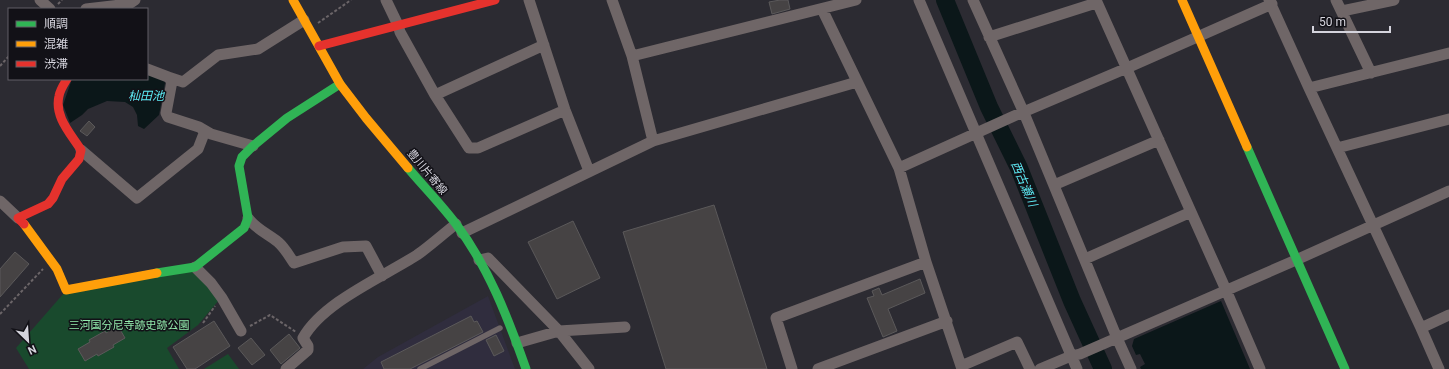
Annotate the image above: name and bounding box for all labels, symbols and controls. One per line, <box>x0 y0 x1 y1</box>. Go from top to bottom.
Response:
legend <box>8 8 148 80</box>
scale bar <box>1313 8 1390 34</box>
text: 50 m <box>1319 15 1346 29</box>
text: 順調 <box>44 17 68 31</box>
text: 混雑 <box>44 37 68 51</box>
text: 渋滞 <box>44 57 68 71</box>
water label: 杣田池 <box>128 89 165 103</box>
street label: 豊川片寄線 <box>404 147 450 197</box>
water label: 西古瀬川 <box>1008 159 1041 211</box>
park label: 三河国分尼寺跡史跡公園 <box>69 319 190 332</box>
north arrow <box>8 321 48 361</box>
text: N <box>26 342 38 357</box>

